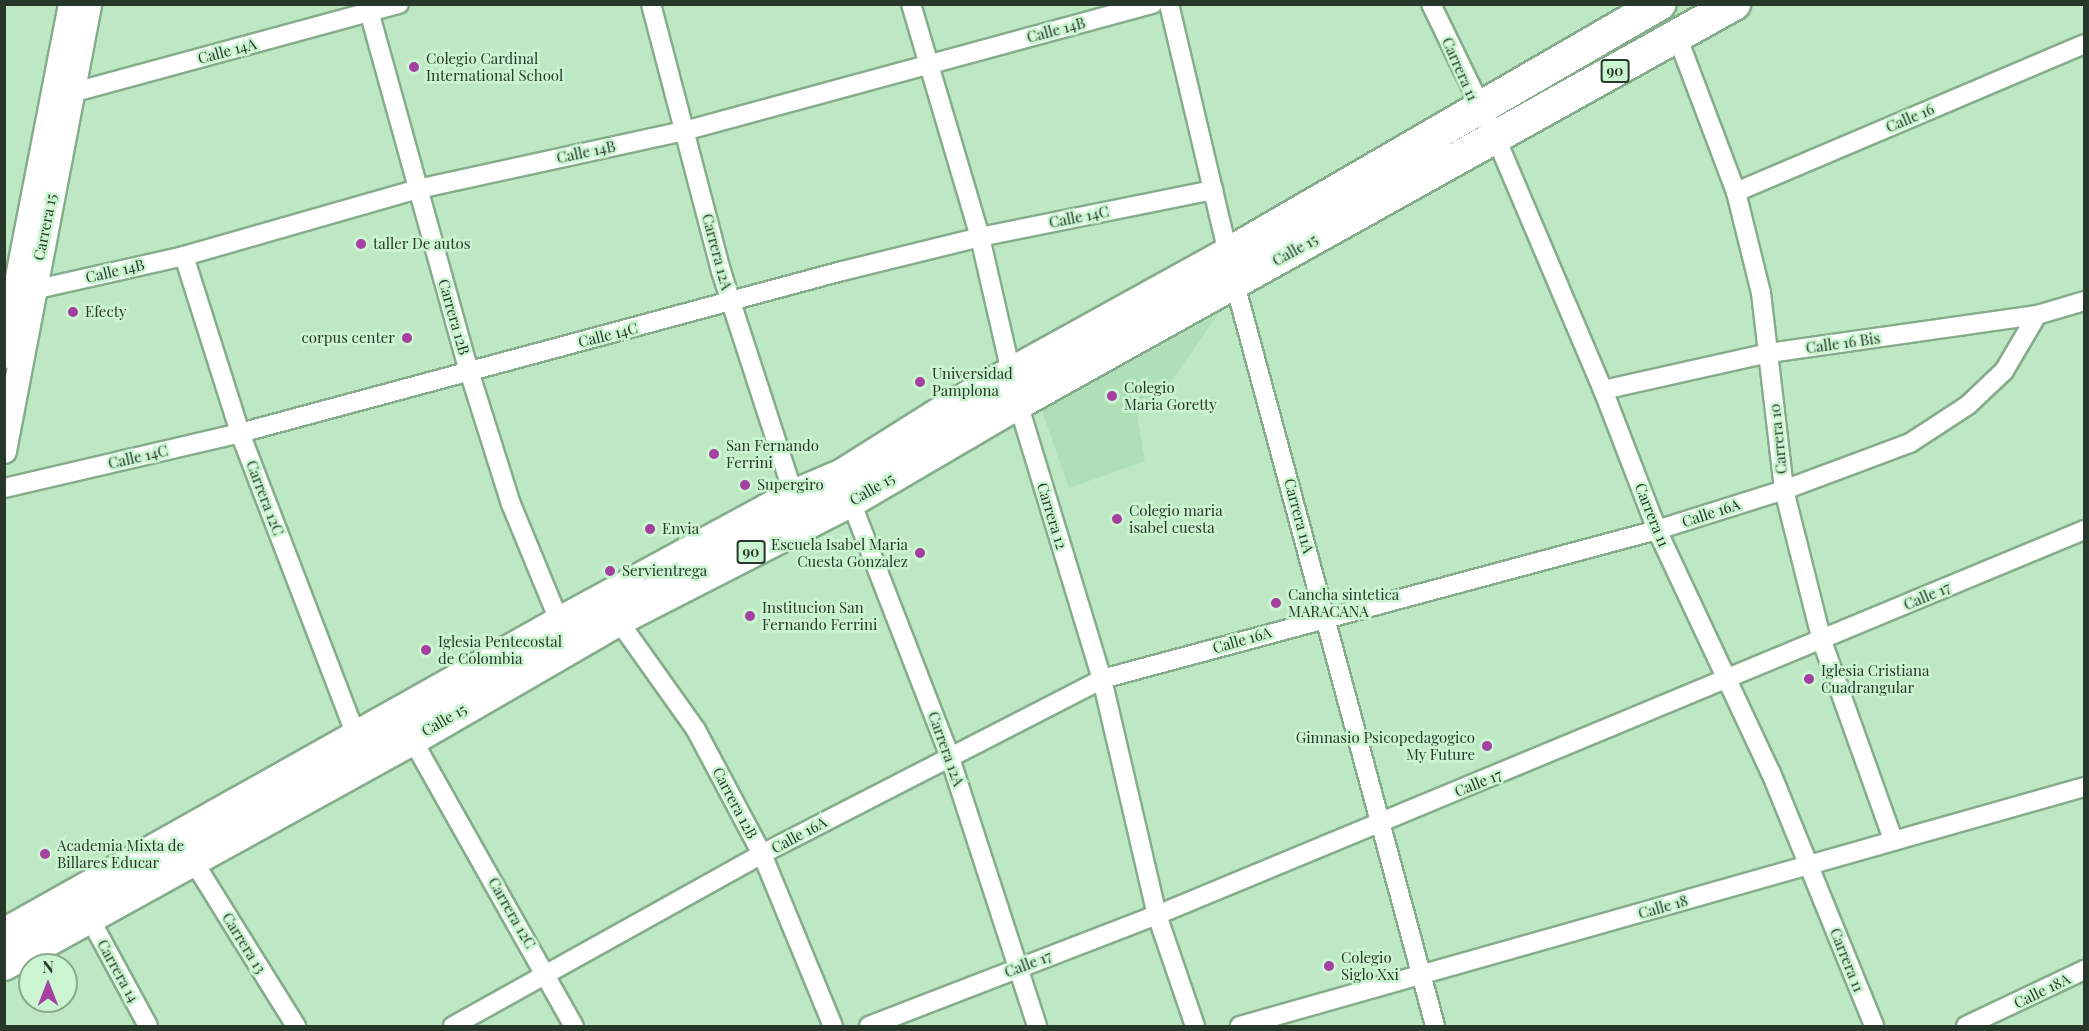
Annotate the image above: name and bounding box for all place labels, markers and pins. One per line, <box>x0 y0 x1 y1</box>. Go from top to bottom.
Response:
place label: Colegio Cardinal International School <box>426 49 563 84</box>
marker: Colegio Cardinal International School <box>407 60 421 74</box>
place label: taller De autos <box>373 235 471 253</box>
marker: taller De autos <box>354 237 368 251</box>
place label: Efecty <box>85 303 127 321</box>
marker: Efecty <box>66 305 80 319</box>
place label: corpus center <box>302 329 395 347</box>
marker: corpus center <box>400 331 414 345</box>
place label: Universidad Pamplona <box>932 364 1013 399</box>
marker: Universidad Pamplona <box>913 375 927 389</box>
place label: Colegio Maria Goretty <box>1124 378 1217 413</box>
marker: Colegio Maria Goretty <box>1105 389 1119 403</box>
place label: San Fernando Ferrini <box>726 436 819 471</box>
marker: San Fernando Ferrini <box>707 447 721 461</box>
place label: Supergiro <box>757 476 824 494</box>
marker: Supergiro <box>738 478 752 492</box>
place label: Colegio maria isabel cuesta <box>1129 501 1223 536</box>
marker: Colegio maria isabel cuesta <box>1110 512 1124 526</box>
place label: Envia <box>662 520 699 538</box>
marker: Envia <box>643 522 657 536</box>
place label: Escuela Isabel Maria Cuesta Gonzalez <box>771 535 908 570</box>
marker: Escuela Isabel Maria Cuesta Gonzalez <box>913 546 927 560</box>
place label: Servientrega <box>622 562 707 580</box>
marker: Servientrega <box>603 564 617 578</box>
place label: Cancha sintetica MARACANA <box>1288 585 1399 620</box>
marker: Cancha sintetica MARACANA <box>1269 596 1283 610</box>
place label: Institucion San Fernando Ferrini <box>762 598 877 633</box>
marker: Institucion San Fernando Ferrini <box>743 609 757 623</box>
place label: Iglesia Pentecostal de Colombia <box>438 632 562 667</box>
marker: Iglesia Pentecostal de Colombia <box>419 643 433 657</box>
place label: Iglesia Cristiana Cuadrangular <box>1821 661 1930 696</box>
marker: Iglesia Cristiana Cuadrangular <box>1802 672 1816 686</box>
place label: Gimnasio Psicopedagogico My Future <box>1296 728 1475 763</box>
marker: Gimnasio Psicopedagogico My Future <box>1480 739 1494 753</box>
place label: Academia Mixta de Billares Educar <box>57 836 184 871</box>
marker: Academia Mixta de Billares Educar <box>38 847 52 861</box>
place label: Colegio Siglo Xxi <box>1341 948 1399 983</box>
marker: Colegio Siglo Xxi <box>1322 959 1336 973</box>

